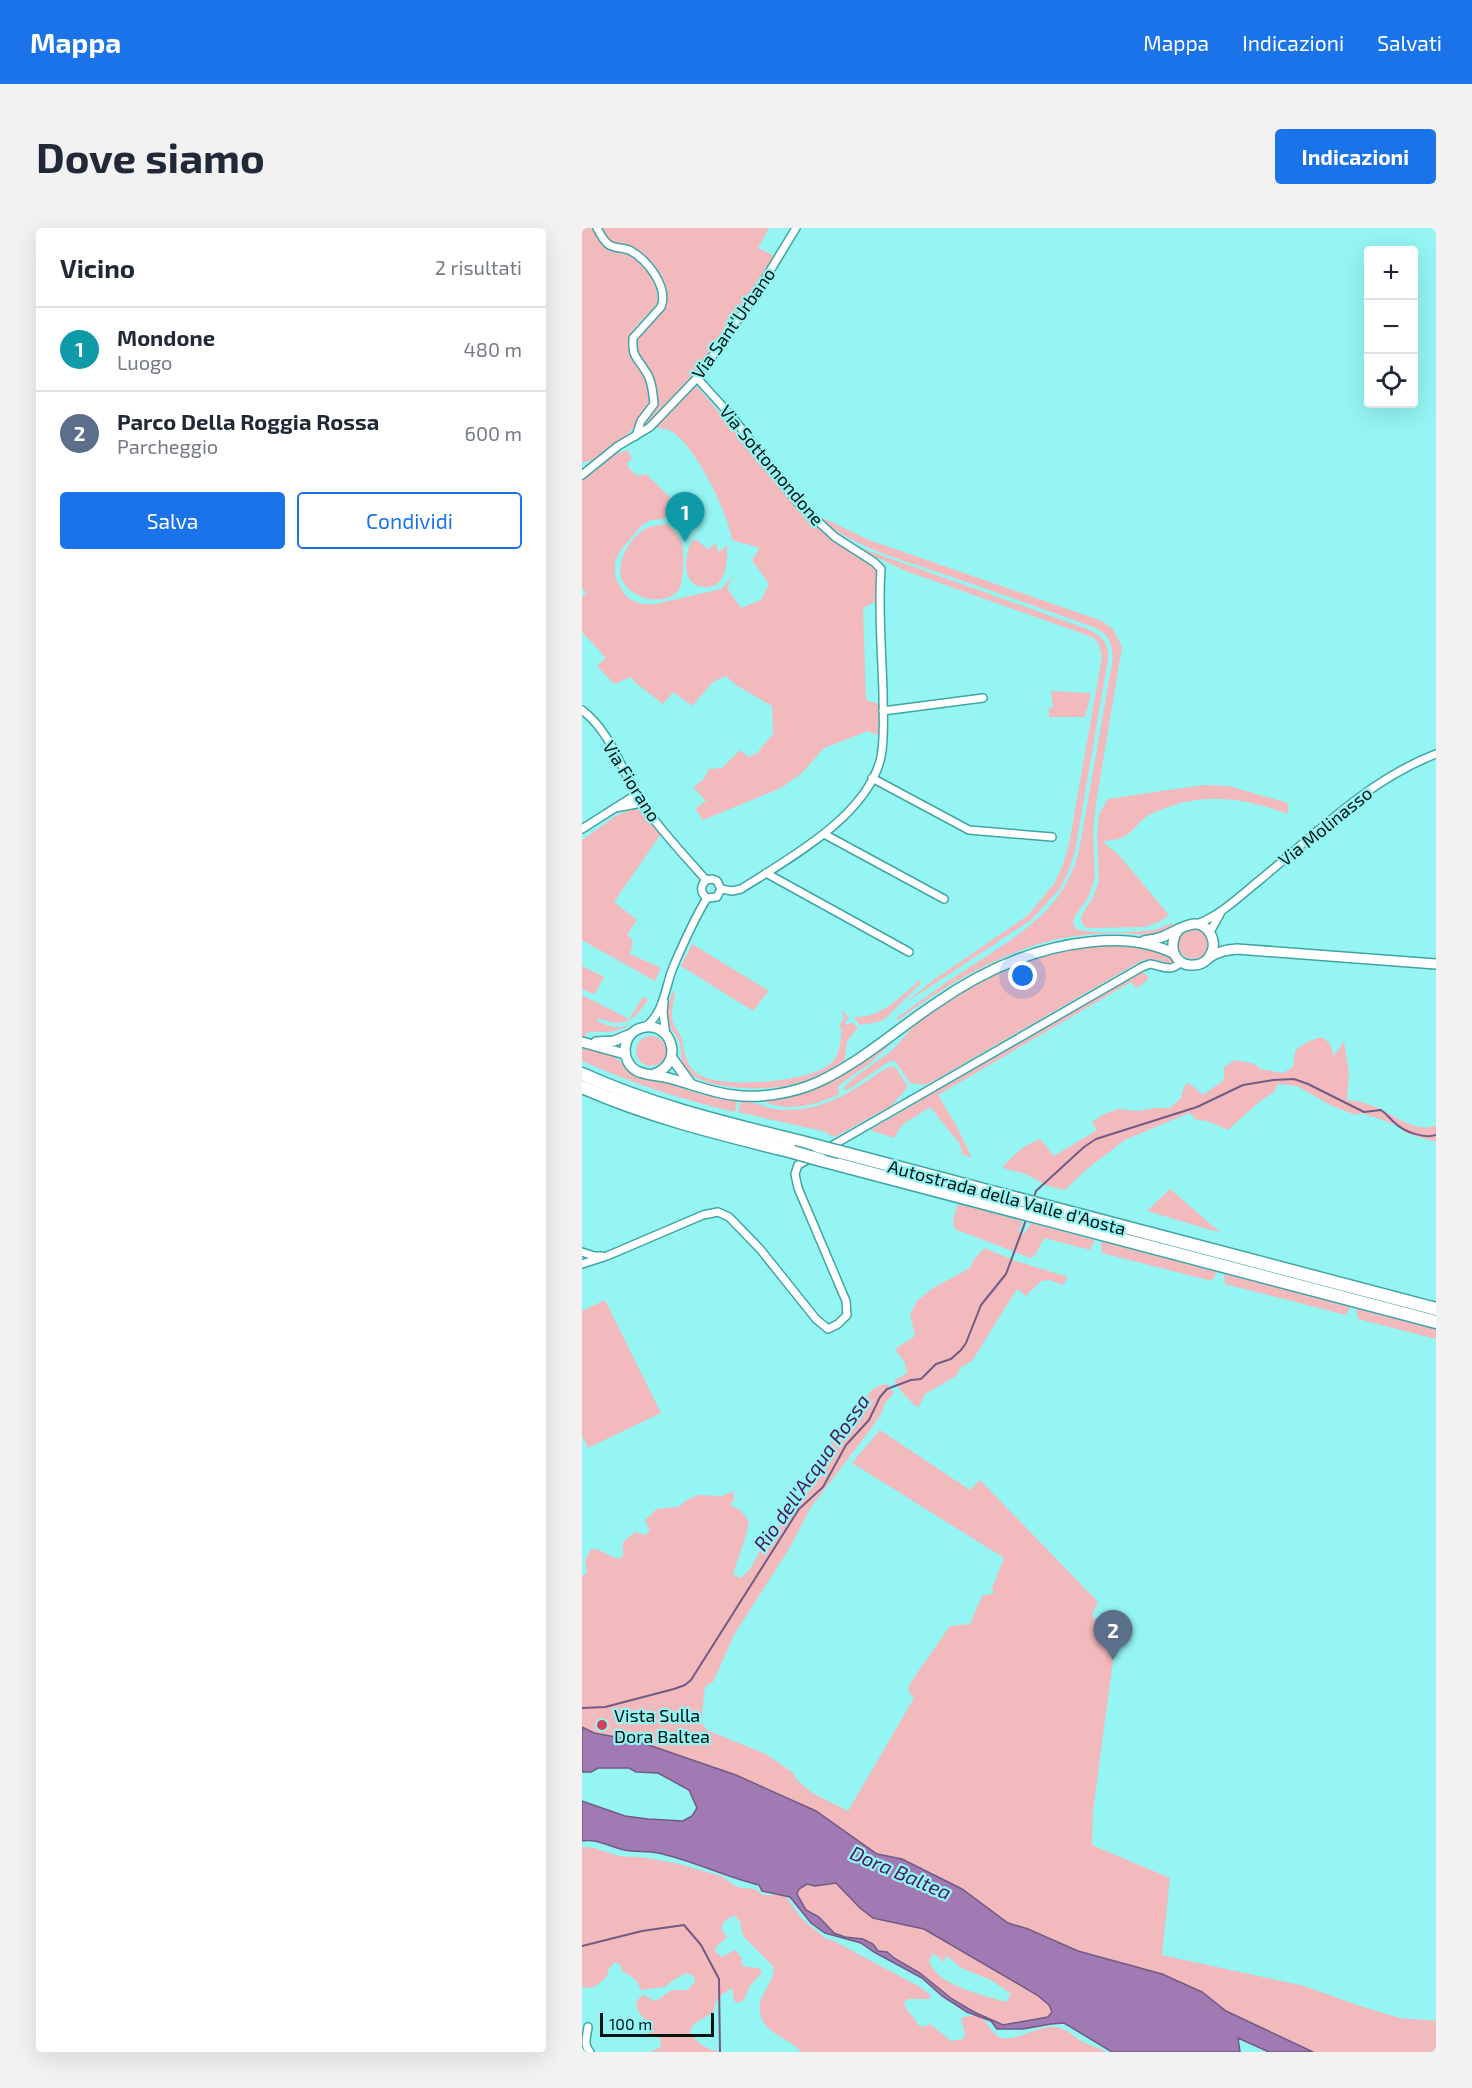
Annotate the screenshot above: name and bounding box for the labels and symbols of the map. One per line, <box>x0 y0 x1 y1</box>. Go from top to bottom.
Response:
street label: Via Sant'Urbano <box>687 263 779 383</box>
street label: Via Sottomondone <box>715 400 829 530</box>
pin: 1 <box>666 492 704 542</box>
street label: Via Fiorano <box>598 736 666 826</box>
street label: Via Molinasso <box>1274 782 1376 870</box>
your location <box>1008 961 1037 990</box>
street label: Autostrada della Valle d'Aosta <box>886 1155 1128 1239</box>
water label: Rio dell'Acqua Rossa <box>748 1389 874 1555</box>
pin: 2 <box>1094 1610 1132 1660</box>
place label: Vista Sulla Dora Baltea <box>614 1704 710 1747</box>
marker: Vista Sulla Dora Baltea <box>595 1718 609 1732</box>
water label: Dora Baltea <box>847 1840 955 1904</box>
scale bar <box>600 2010 714 2038</box>

